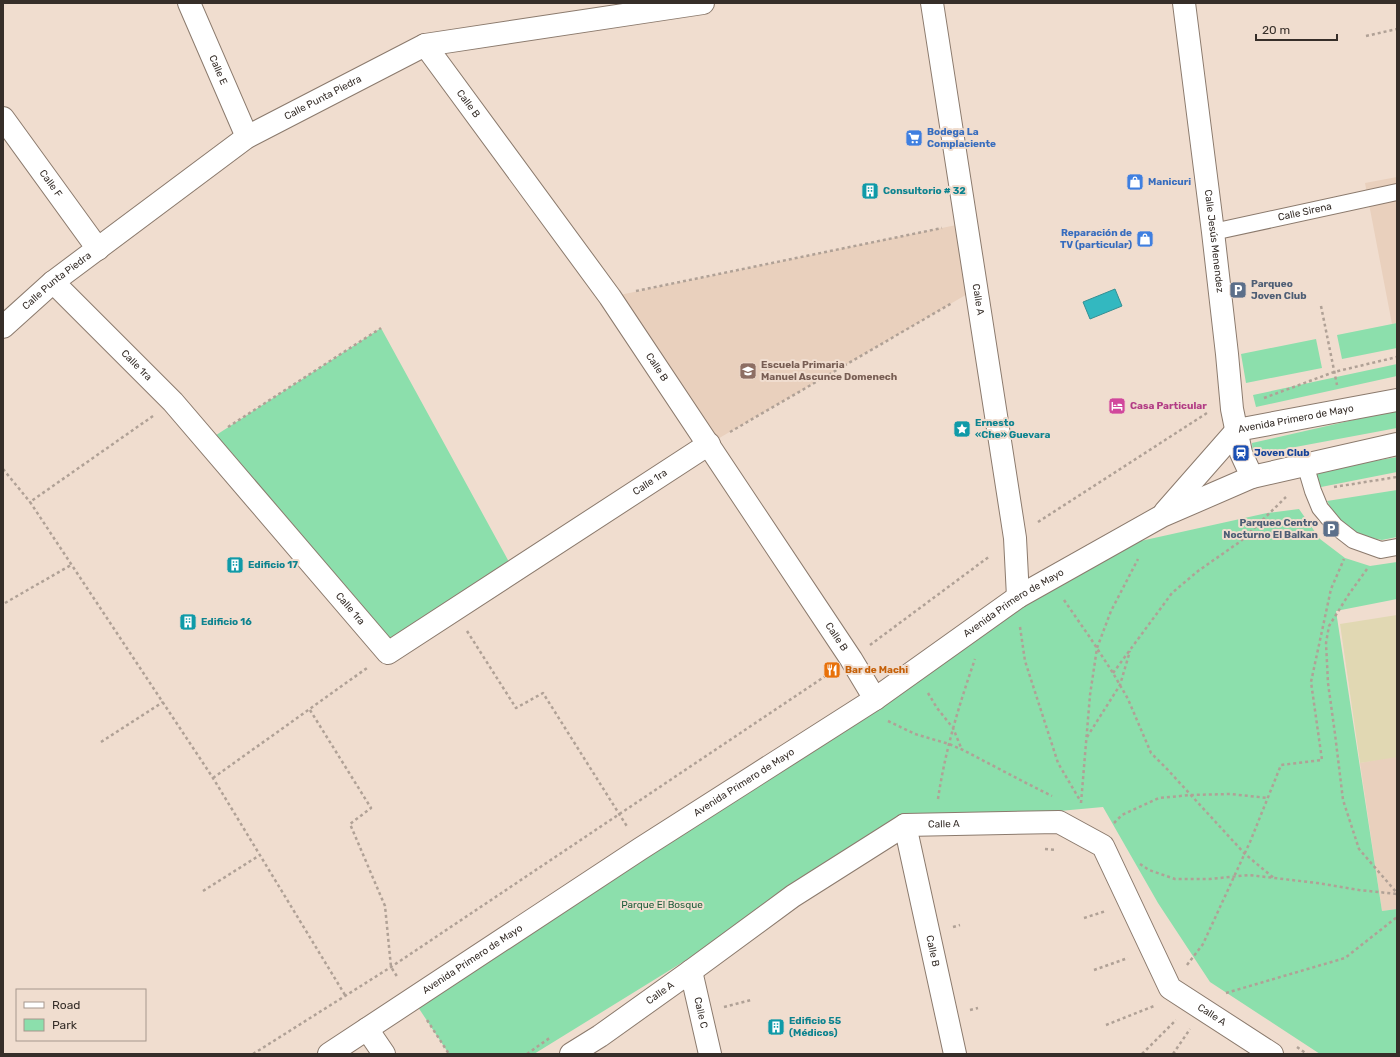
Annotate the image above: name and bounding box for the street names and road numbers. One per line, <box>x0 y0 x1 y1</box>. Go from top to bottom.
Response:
street label: Calle E <box>206 53 230 87</box>
street label: Calle Punta Piedra <box>282 73 364 123</box>
street label: Calle B <box>454 87 483 120</box>
street label: Calle F <box>37 168 65 200</box>
street label: Calle Jesús Menendez <box>1202 189 1226 293</box>
street label: Calle Sirena <box>1277 200 1333 224</box>
street label: Calle Punta Piedra <box>20 249 94 312</box>
street label: Calle A <box>970 283 986 316</box>
street label: Calle 1ra <box>119 348 154 383</box>
street label: Calle B <box>643 351 671 384</box>
street label: Avenida Primero de Mayo <box>1237 402 1355 436</box>
street label: Calle 1ra <box>631 467 670 498</box>
street label: Avenida Primero de Mayo <box>961 566 1066 640</box>
street label: Calle 1ra <box>333 590 367 627</box>
street label: Calle B <box>823 620 850 654</box>
street label: Avenida Primero de Mayo <box>691 746 797 819</box>
street label: Calle A <box>928 818 960 831</box>
street label: Avenida Primero de Mayo <box>420 922 525 997</box>
street label: Calle B <box>923 934 942 968</box>
street label: Calle A <box>644 979 677 1007</box>
street label: Calle C <box>691 996 710 1030</box>
street label: Calle A <box>1195 1001 1228 1029</box>

